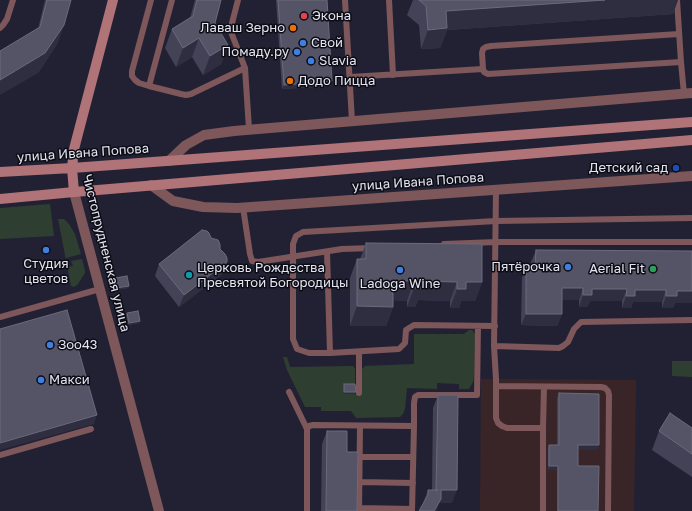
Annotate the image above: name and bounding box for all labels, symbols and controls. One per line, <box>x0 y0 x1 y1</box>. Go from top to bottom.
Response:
place label: Экона <box>312 8 351 24</box>
marker: Экона <box>299 11 309 21</box>
place label: Лаваш Зерно <box>200 20 285 36</box>
marker: Лаваш Зерно <box>288 23 298 33</box>
place label: Свой <box>311 35 343 51</box>
marker: Свой <box>298 38 308 48</box>
place label: Помаду.ру <box>222 44 289 60</box>
marker: Помаду.ру <box>292 47 302 57</box>
place label: Slavia <box>319 53 357 69</box>
marker: Slavia <box>306 56 316 66</box>
place label: Додо Пицца <box>298 73 375 89</box>
marker: Додо Пицца <box>285 76 295 86</box>
street label: улица Ивана Попова <box>16 141 150 165</box>
place label: Детский сад <box>589 160 668 176</box>
marker: Детский сад <box>671 163 681 173</box>
street label: улица Ивана Попова <box>351 170 485 194</box>
street label: Чистопрудненская улица <box>79 173 133 333</box>
marker: Студия цветов <box>41 245 51 255</box>
place label: Студия цветов <box>23 256 69 287</box>
place label: Пятёрочка <box>491 259 560 275</box>
place label: Церковь Рождества Пресвятой Богородицы <box>197 260 348 291</box>
place label: Aerial Fit <box>589 261 645 277</box>
marker: Пятёрочка <box>563 262 573 272</box>
marker: Aerial Fit <box>648 264 658 274</box>
marker: Ladoga Wine <box>395 265 405 275</box>
marker: Церковь Рождества Пресвятой Богородицы <box>184 270 194 280</box>
place label: Ladoga Wine <box>360 276 440 292</box>
place label: Зоо43 <box>58 337 97 353</box>
marker: Зоо43 <box>45 340 55 350</box>
place label: Макси <box>49 372 90 388</box>
marker: Макси <box>36 375 46 385</box>

